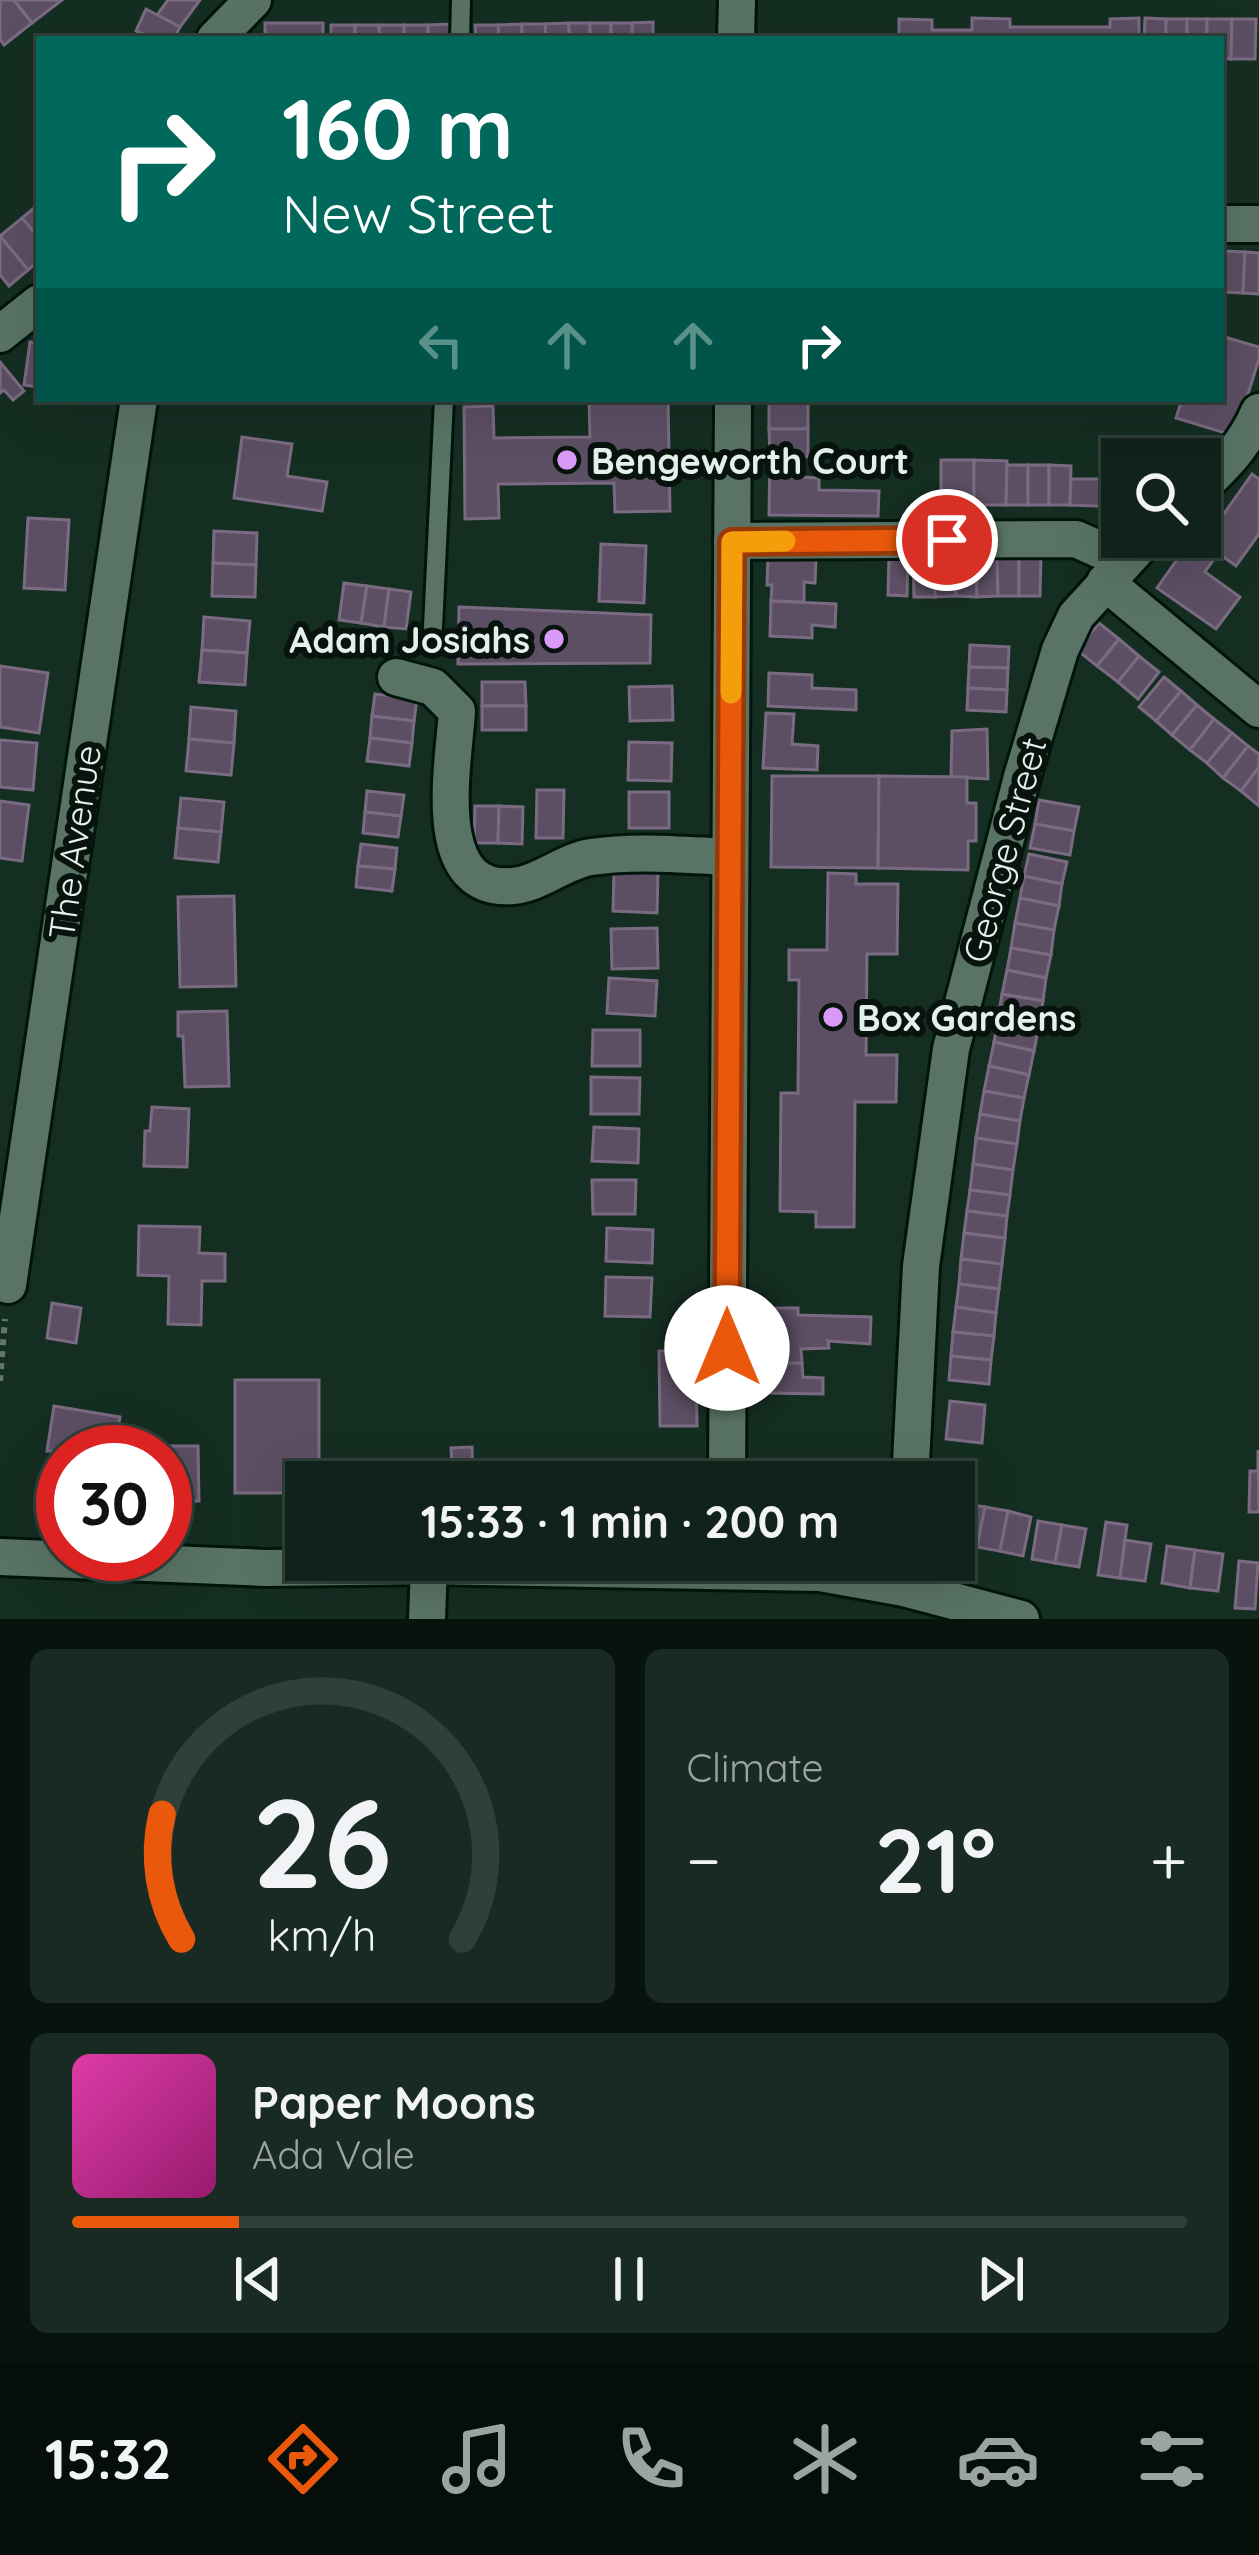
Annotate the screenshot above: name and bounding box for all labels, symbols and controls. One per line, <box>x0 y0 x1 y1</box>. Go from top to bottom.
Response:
text: 160 m <box>282 75 514 180</box>
icon: right <box>84 84 240 240</box>
text: New Street <box>282 179 555 247</box>
icon: left <box>408 312 474 378</box>
icon: ahead <box>534 312 600 378</box>
icon: ahead <box>660 312 726 378</box>
icon: right <box>786 312 852 378</box>
place label: Bengeworth Court <box>591 438 909 483</box>
map controls <box>1101 438 1221 558</box>
button: search <box>1101 438 1221 558</box>
marker: Bengeworth Court <box>554 447 580 473</box>
pin <box>896 489 998 591</box>
icon: arrive <box>914 507 980 573</box>
place label: Adam Josiahs <box>289 617 530 662</box>
marker: Adam Josiahs <box>541 626 567 652</box>
street label: George Street <box>952 733 1056 967</box>
street label: The Avenue <box>38 742 110 942</box>
place label: Box Gardens <box>857 995 1076 1040</box>
marker: Box Gardens <box>820 1004 846 1030</box>
position arrow <box>664 1285 790 1411</box>
speed limit sign: 30 <box>36 1425 192 1581</box>
text: 15:33 · 1 min · 200 m <box>421 1493 839 1549</box>
text: Climate <box>687 1743 824 1792</box>
text: 26 <box>252 1763 392 1919</box>
text: 21° <box>875 1803 996 1916</box>
text: − <box>687 1818 721 1901</box>
text: + <box>1150 1818 1187 1901</box>
text: km/h <box>268 1908 377 1962</box>
text: Paper Moons <box>252 2074 536 2130</box>
text: Ada Vale <box>252 2130 415 2179</box>
icon: previous <box>225 2246 291 2312</box>
icon: pause <box>596 2246 662 2312</box>
icon: next <box>968 2246 1034 2312</box>
icon: directions <box>261 2417 345 2501</box>
icon: music <box>435 2417 519 2501</box>
icon: phone <box>609 2417 693 2501</box>
icon: climate <box>783 2417 867 2501</box>
icon: car <box>956 2417 1040 2501</box>
icon: filters <box>1130 2417 1214 2501</box>
text: 15:32 <box>45 2425 171 2493</box>

